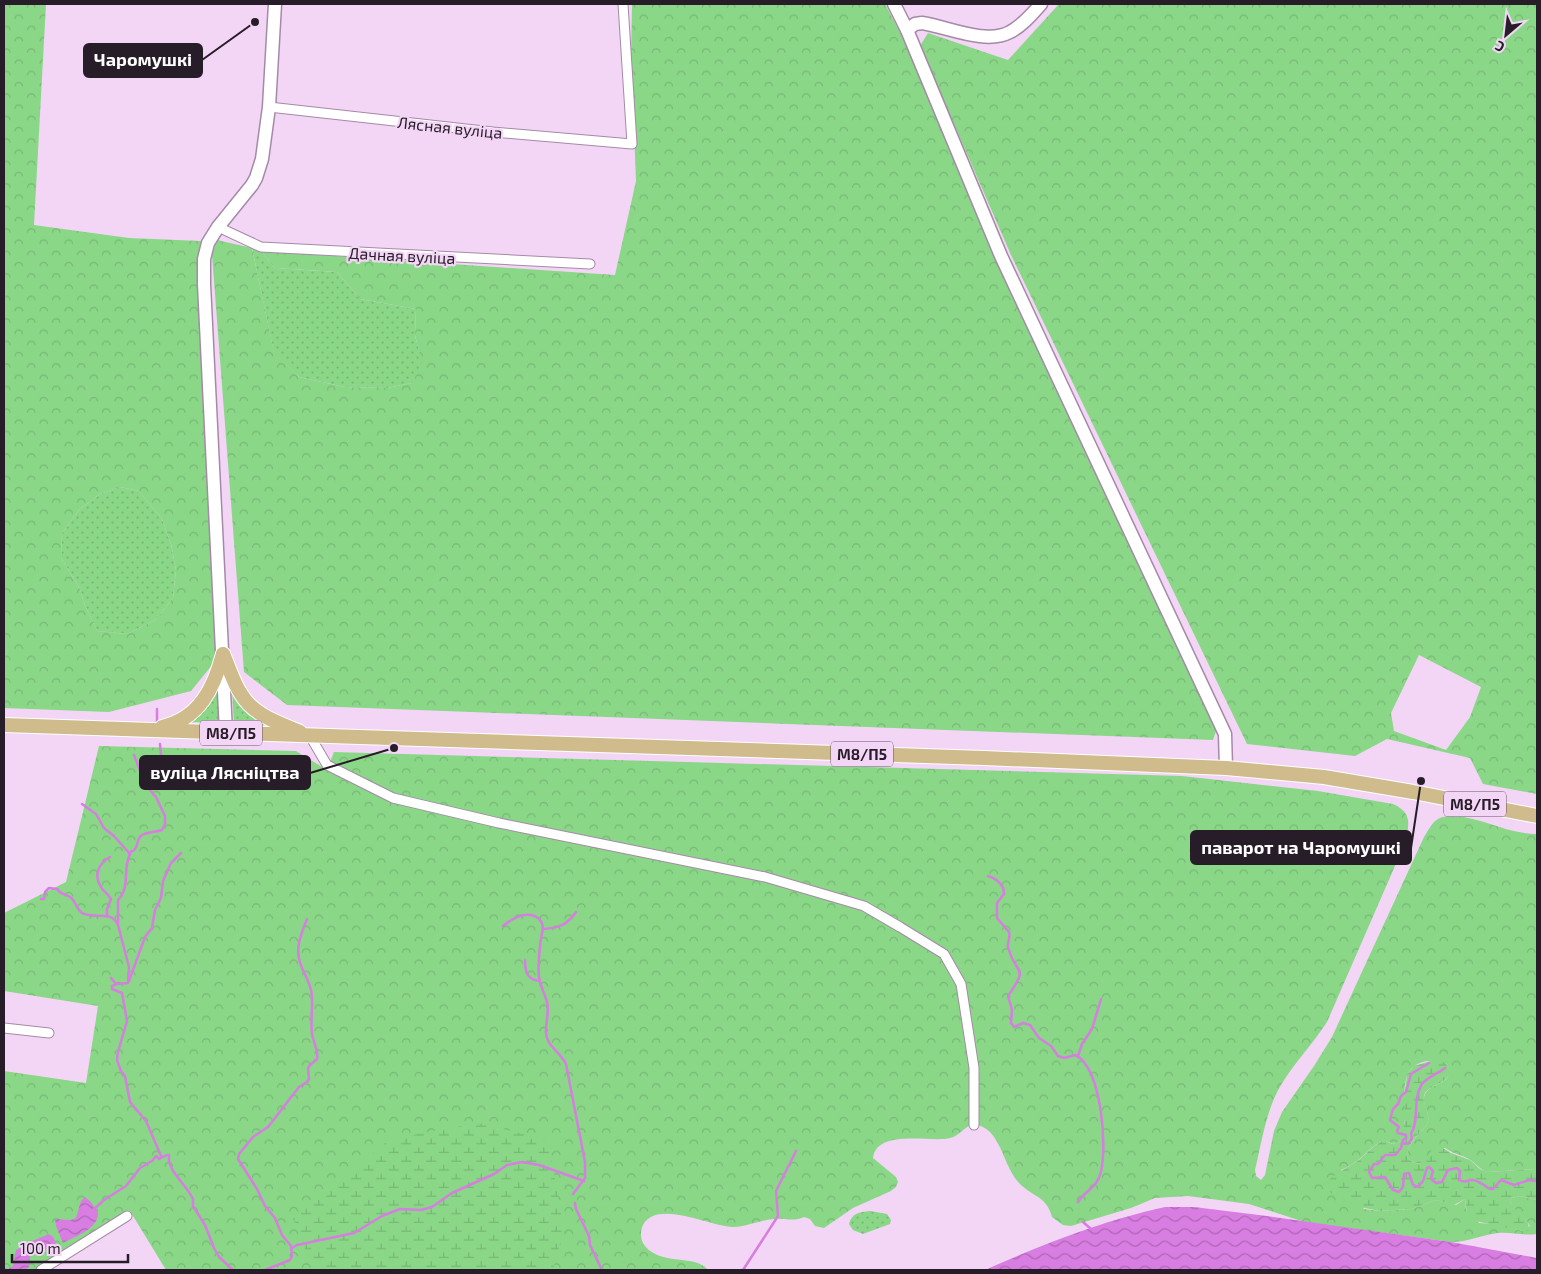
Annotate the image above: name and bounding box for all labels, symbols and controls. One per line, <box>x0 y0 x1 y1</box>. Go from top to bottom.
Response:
north arrow <box>1481 10 1531 60</box>
text: С <box>1492 37 1507 56</box>
callout: Чаромушкі <box>84 44 202 77</box>
text: Чаромушкі <box>94 48 192 70</box>
street label: Лясная вуліца <box>396 112 503 143</box>
street label: Дачная вуліца <box>348 243 456 268</box>
road number: М8/П5 <box>200 720 262 746</box>
road number: М8/П5 <box>831 742 893 766</box>
callout: вуліца Лясніцтва <box>140 756 310 789</box>
text: вуліца Лясніцтва <box>150 761 300 783</box>
road number: М8/П5 <box>1444 792 1506 816</box>
callout: паварот на Чаромушкі <box>1191 831 1411 864</box>
text: паварот на Чаромушкі <box>1201 836 1401 858</box>
scale bar <box>12 1232 129 1264</box>
text: 100 m <box>20 1239 61 1257</box>

